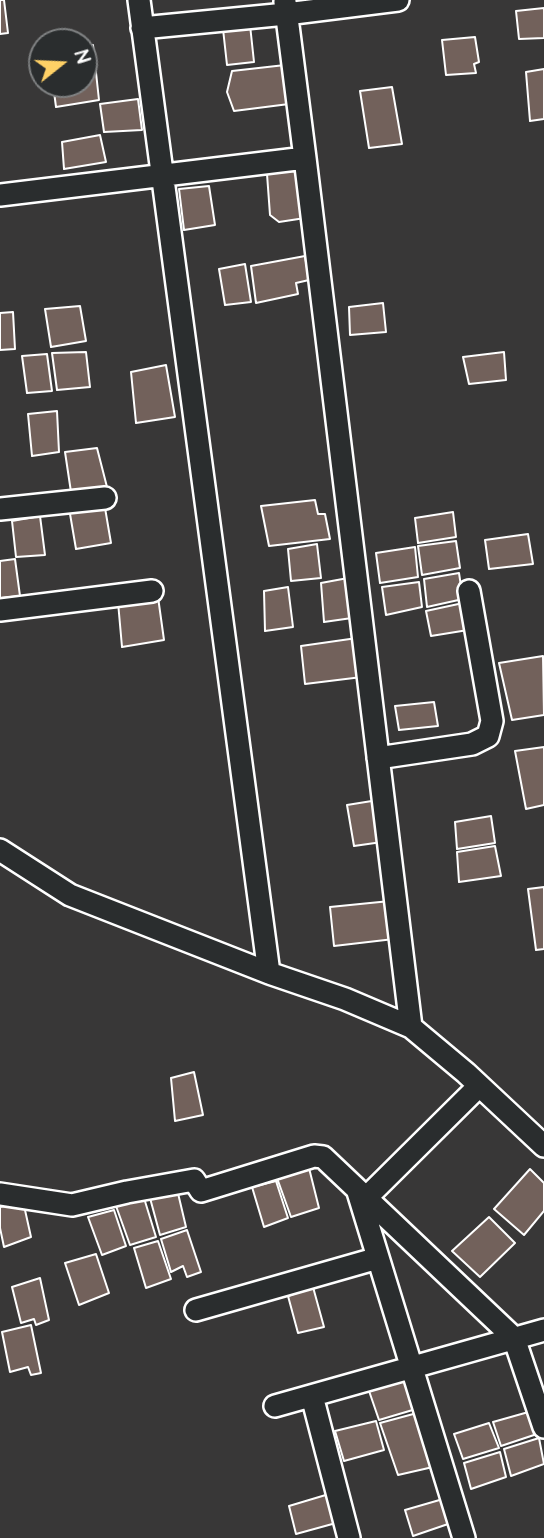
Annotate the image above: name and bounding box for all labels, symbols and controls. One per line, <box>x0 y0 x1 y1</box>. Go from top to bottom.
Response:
north arrow <box>28 28 98 98</box>
text: N <box>67 47 96 67</box>

